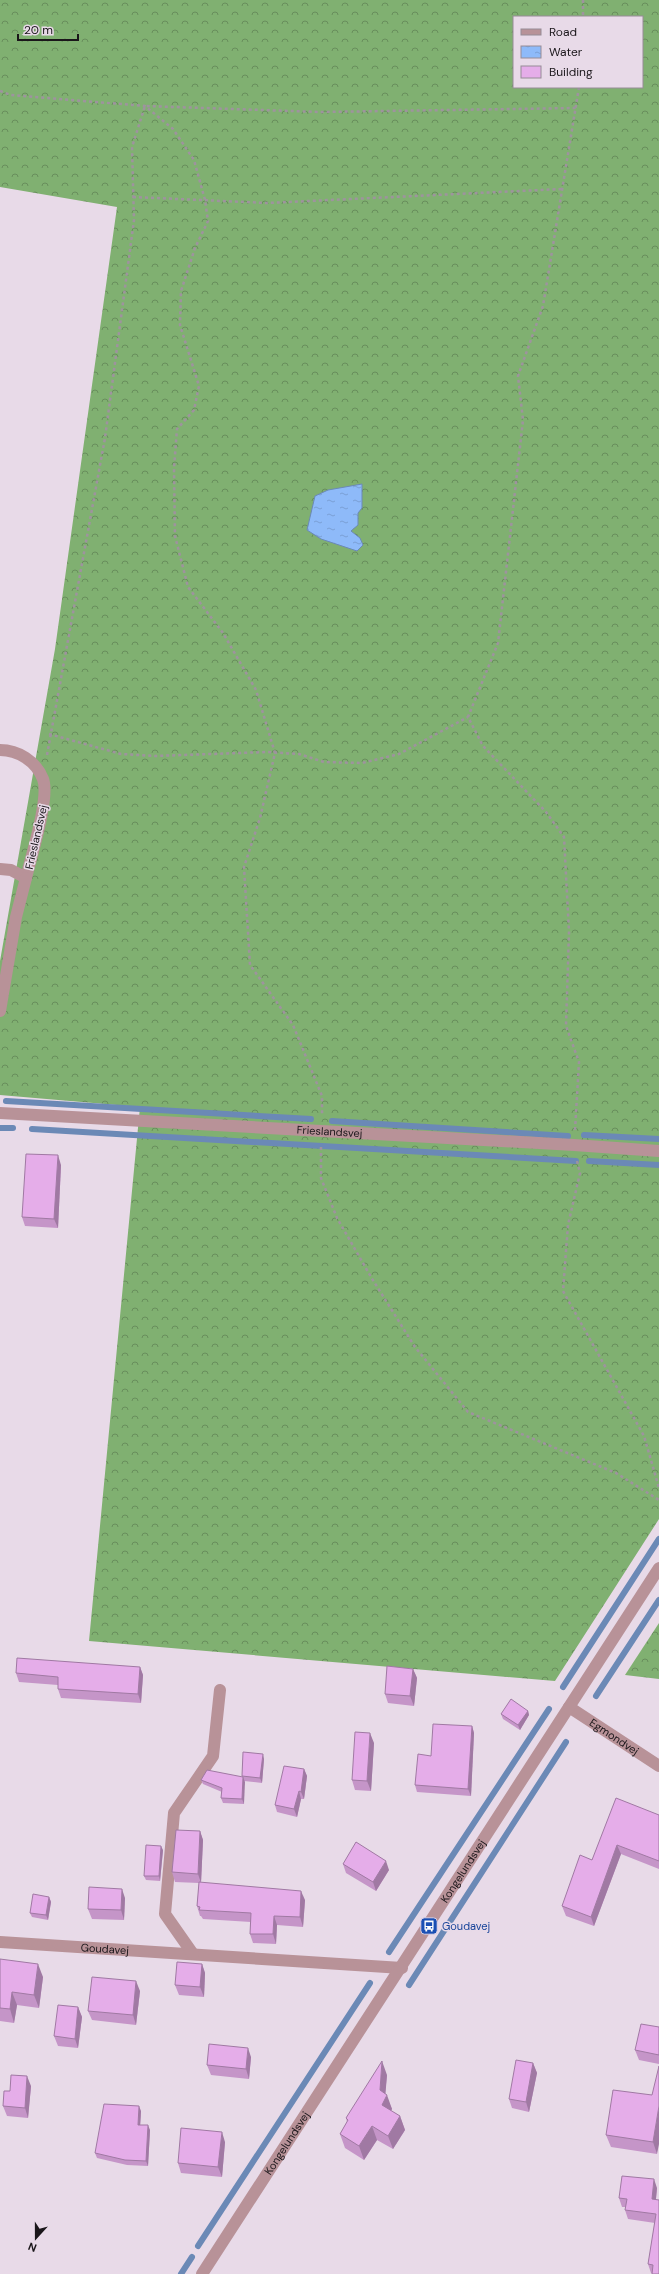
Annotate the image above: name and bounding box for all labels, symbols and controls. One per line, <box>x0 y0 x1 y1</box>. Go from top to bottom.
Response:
scale bar <box>18 16 78 42</box>
legend <box>513 16 643 88</box>
text: 20 m <box>24 22 53 38</box>
text: Road <box>549 24 577 40</box>
text: Water <box>549 44 583 60</box>
text: Building <box>549 64 593 80</box>
street label: Frieslandsvej <box>22 803 50 871</box>
street label: Frieslandsvej <box>296 1123 363 1140</box>
street label: Egmondvej <box>587 1715 642 1758</box>
street label: Kongelundsvej <box>437 1837 488 1905</box>
bus stop icon: Goudavej <box>419 1916 439 1936</box>
place label: Goudavej <box>442 1919 490 1933</box>
street label: Goudavej <box>80 1940 129 1957</box>
street label: Kongelundsvej <box>261 2109 312 2177</box>
north arrow <box>16 2218 56 2258</box>
text: N <box>26 2239 39 2255</box>

